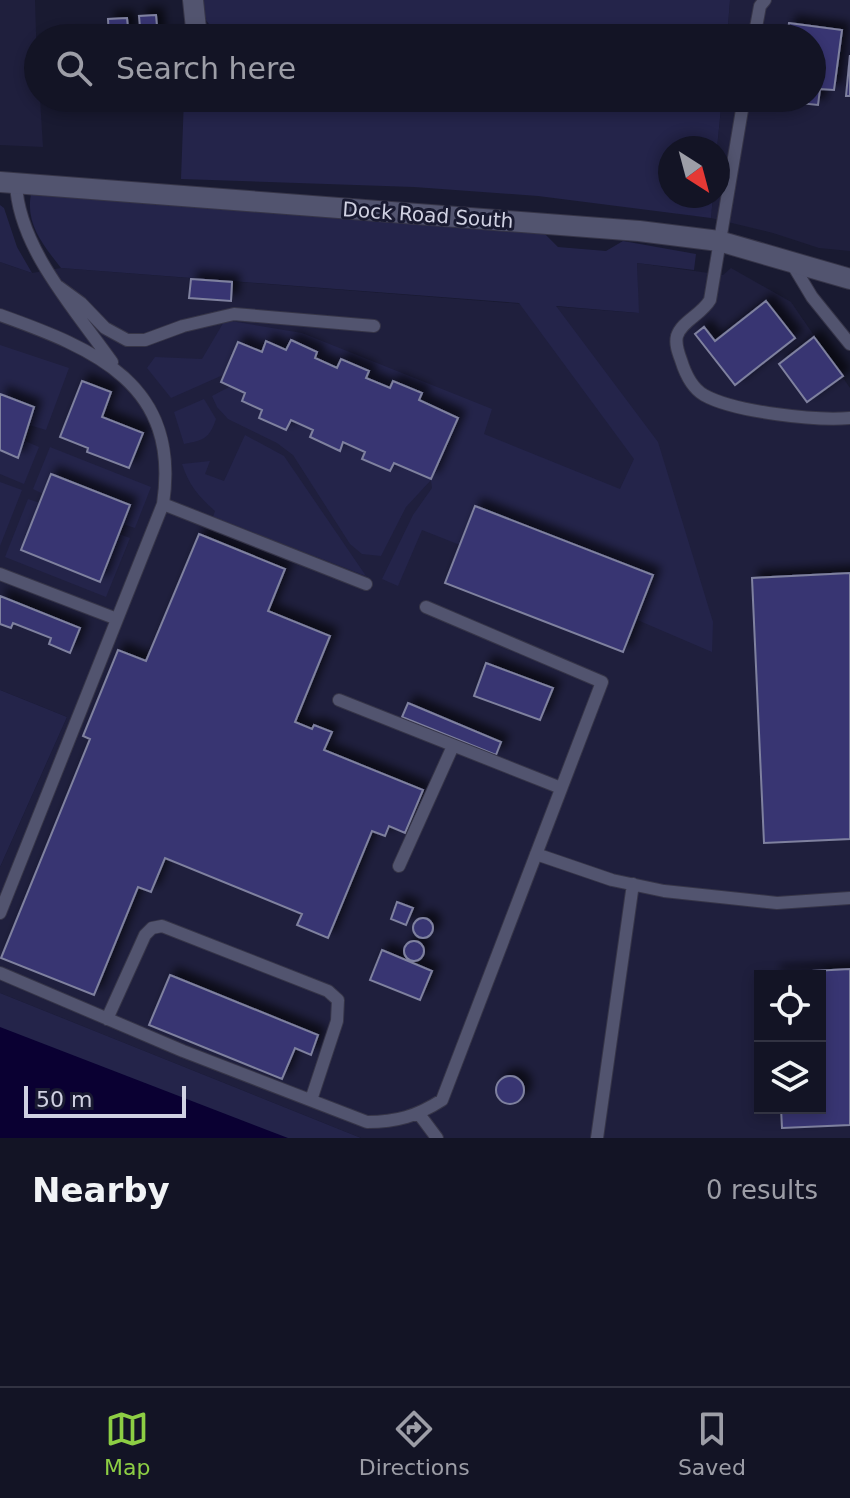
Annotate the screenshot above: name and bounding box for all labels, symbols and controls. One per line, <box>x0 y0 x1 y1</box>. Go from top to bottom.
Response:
search box <box>24 24 826 112</box>
icon: search <box>52 46 96 90</box>
text: Search here <box>116 51 296 86</box>
north arrow <box>658 136 730 208</box>
street label: Dock Road South <box>342 197 514 233</box>
map controls <box>754 970 826 1114</box>
button: locate <box>754 970 826 1042</box>
button: layers <box>754 1042 826 1114</box>
scale bar <box>24 1082 186 1118</box>
text: 50 m <box>36 1087 92 1112</box>
text: Nearby <box>32 1170 170 1210</box>
text: 0 results <box>706 1175 818 1205</box>
tab: Map <box>104 1407 151 1480</box>
tab: Directions <box>359 1407 470 1480</box>
tab: Saved <box>678 1407 746 1480</box>

